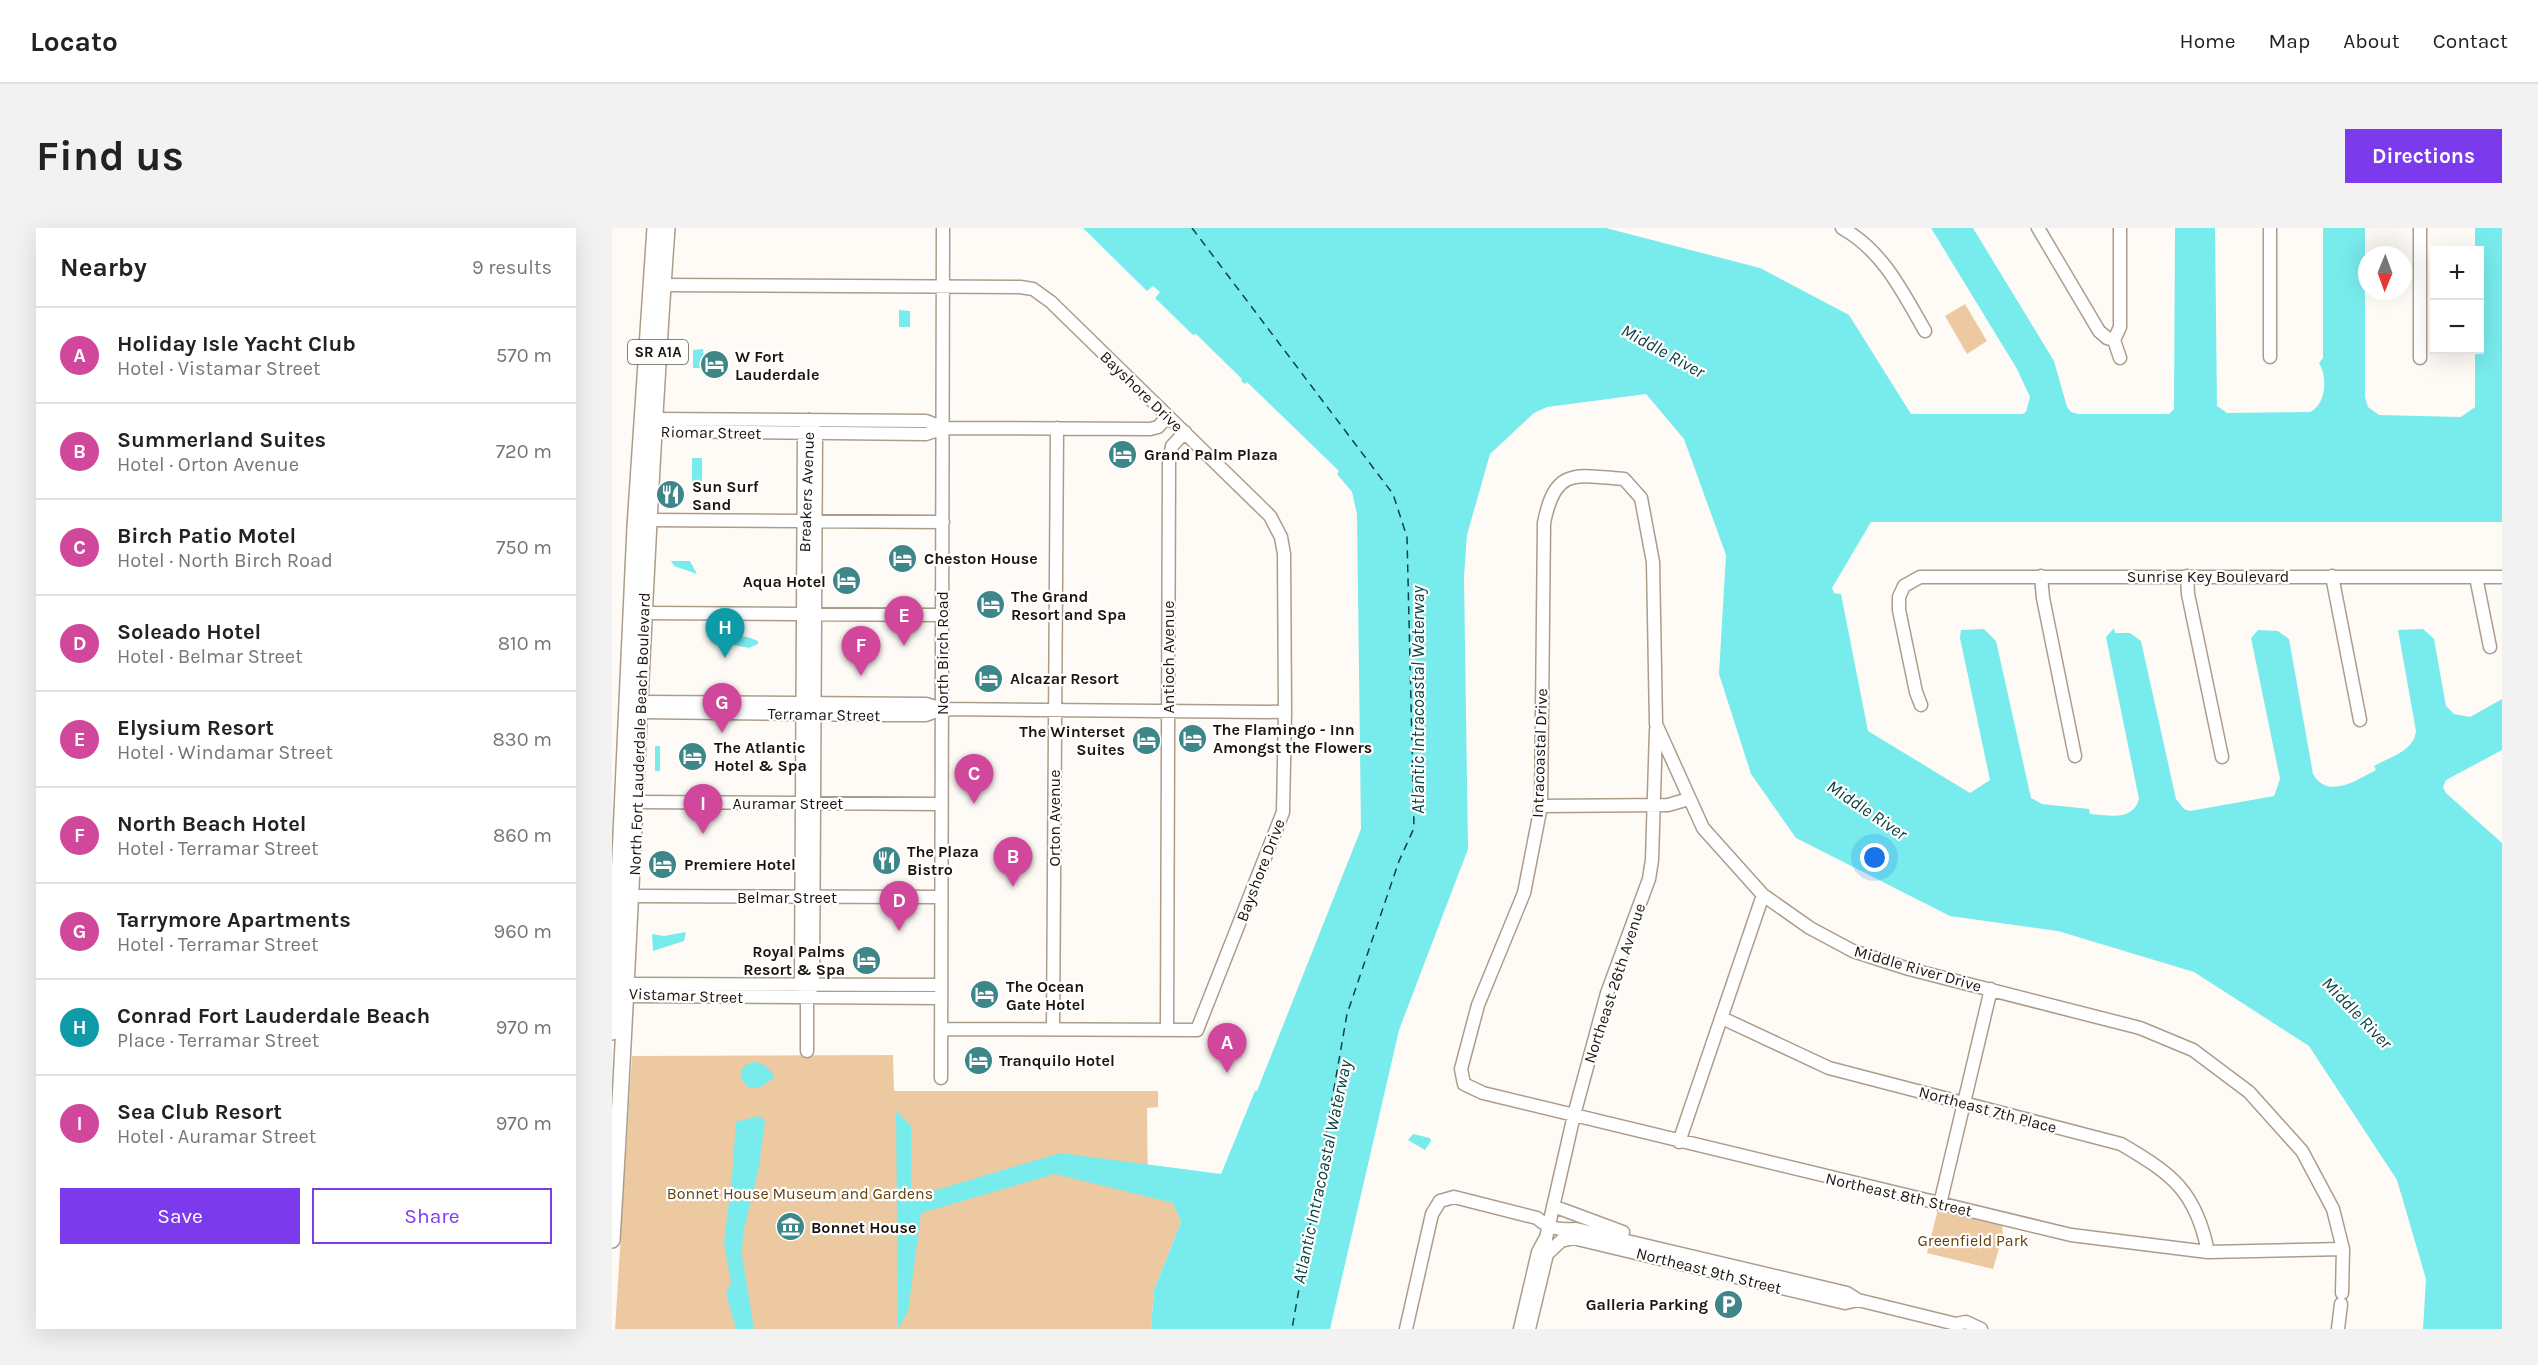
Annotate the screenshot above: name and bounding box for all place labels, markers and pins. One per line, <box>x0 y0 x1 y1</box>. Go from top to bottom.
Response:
place label: W Fort Lauderdale <box>735 347 819 384</box>
hotel icon: W Fort Lauderdale <box>698 349 730 381</box>
hotel icon: Grand Palm Plaza <box>1107 438 1139 470</box>
place label: Grand Palm Plaza <box>1144 445 1278 464</box>
place label: Sun Surf Sand <box>692 477 759 514</box>
restaurant icon: Sun Surf Sand <box>655 479 687 511</box>
hotel icon: Cheston House <box>887 542 919 574</box>
place label: Cheston House <box>924 549 1038 568</box>
hotel icon: Aqua Hotel <box>831 565 863 597</box>
place label: Aqua Hotel <box>743 572 826 591</box>
place label: The Grand Resort and Spa <box>1011 587 1126 624</box>
hotel icon: The Grand Resort and Spa <box>974 589 1006 621</box>
pin: E <box>884 596 924 646</box>
pin: H <box>706 608 744 658</box>
pin: F <box>842 626 880 676</box>
hotel icon: Alcazar Resort <box>973 662 1005 694</box>
place label: Alcazar Resort <box>1010 669 1119 688</box>
pin: G <box>702 684 742 733</box>
place label: The Flamingo - Inn Amongst the Flowers <box>1213 720 1372 757</box>
place label: The Winterset Suites <box>1019 722 1125 759</box>
hotel icon: The Flamingo - Inn Amongst the Flowers <box>1176 722 1208 754</box>
hotel icon: The Winterset Suites <box>1130 724 1162 756</box>
place label: The Atlantic Hotel & Spa <box>714 738 807 775</box>
hotel icon: The Atlantic Hotel & Spa <box>677 740 709 772</box>
pin: C <box>954 754 994 804</box>
pin: I <box>684 784 722 834</box>
pin: B <box>994 838 1032 887</box>
place label: The Plaza Bistro <box>907 842 979 879</box>
restaurant icon: The Plaza Bistro <box>870 844 902 876</box>
hotel icon: Premiere Hotel <box>647 848 679 880</box>
place label: Premiere Hotel <box>684 855 796 874</box>
pin: D <box>880 882 918 931</box>
place label: Royal Palms Resort & Spa <box>743 942 845 979</box>
hotel icon: Royal Palms Resort & Spa <box>850 944 882 976</box>
place label: The Ocean Gate Hotel <box>1006 977 1085 1014</box>
hotel icon: The Ocean Gate Hotel <box>969 979 1001 1011</box>
pin: A <box>1208 1024 1246 1073</box>
hotel icon: Tranquilo Hotel <box>962 1044 994 1076</box>
place label: Tranquilo Hotel <box>999 1051 1115 1070</box>
museum icon: Bonnet House <box>774 1211 806 1243</box>
place label: Bonnet House <box>811 1218 917 1237</box>
parking icon: Galleria Parking <box>1713 1288 1745 1320</box>
place label: Galleria Parking <box>1586 1295 1708 1314</box>

